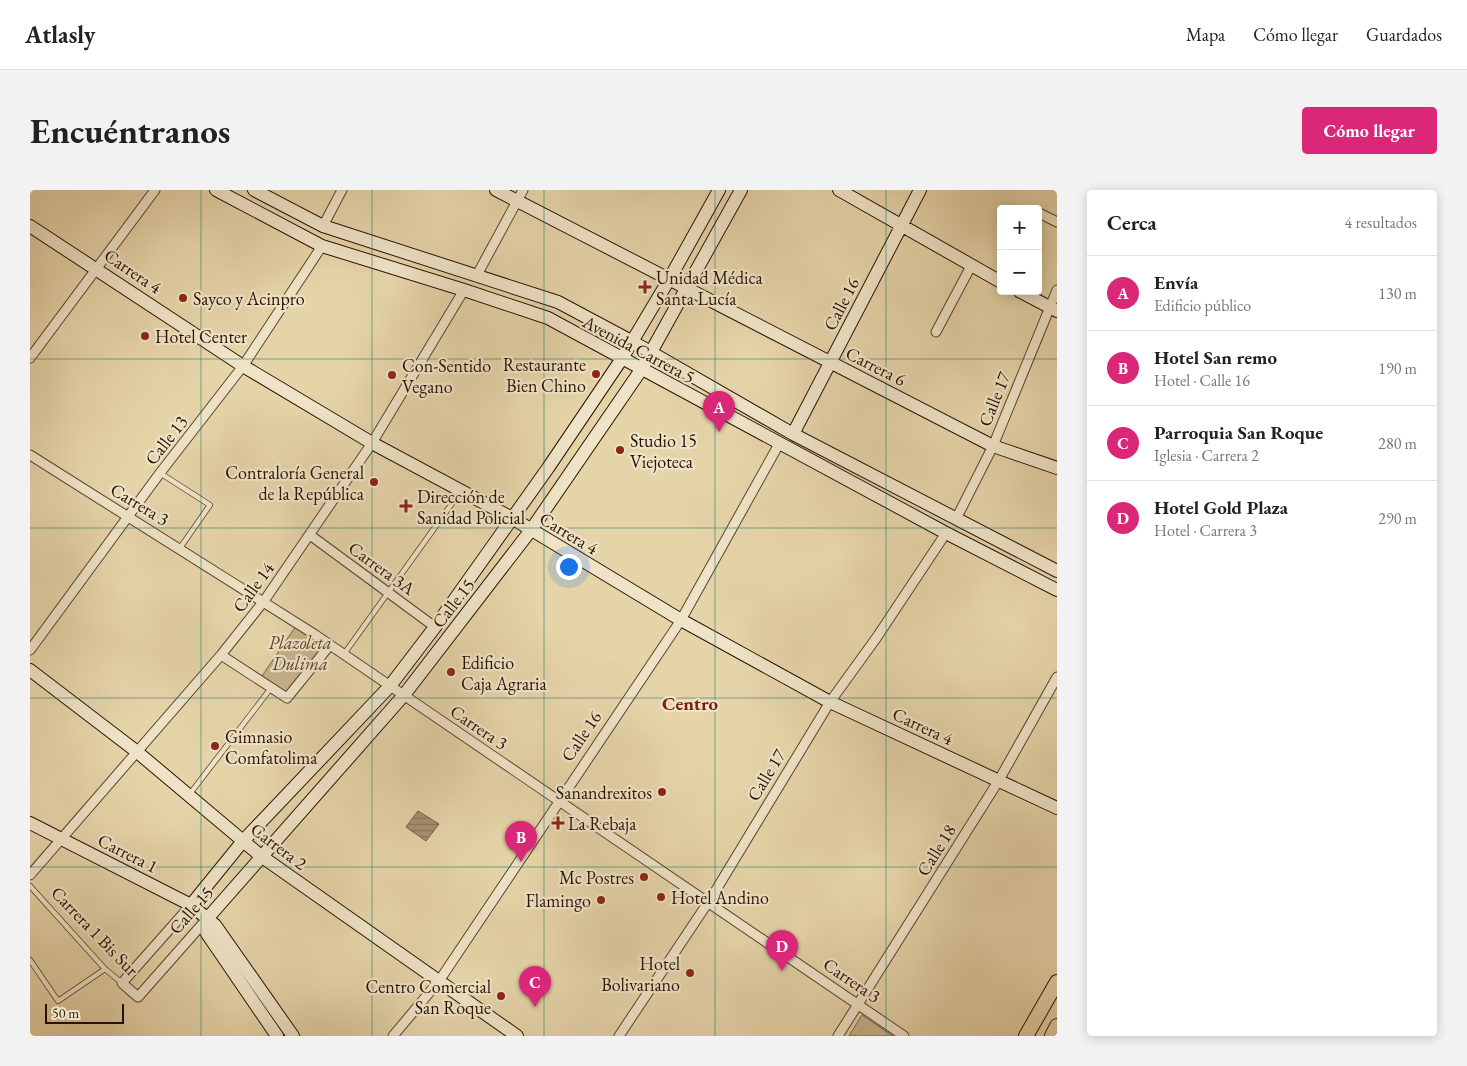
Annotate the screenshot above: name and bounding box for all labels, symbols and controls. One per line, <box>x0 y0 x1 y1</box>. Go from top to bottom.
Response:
text: Atlasly <box>25 19 95 50</box>
text: Mapa <box>1186 23 1225 46</box>
text: Cómo llegar <box>1253 23 1338 46</box>
text: Guardados <box>1366 23 1442 46</box>
button: Cómo llegar <box>1302 107 1437 154</box>
text: Encuéntranos <box>30 108 230 153</box>
map controls <box>997 205 1042 295</box>
button: + <box>997 205 1042 250</box>
text: Cerca <box>1107 209 1157 236</box>
text: 4 resultados <box>1345 212 1417 233</box>
street label: Carrera 4 <box>100 243 166 299</box>
button: − <box>997 250 1042 295</box>
place label: Unidad Médica Santa Lucía <box>656 266 763 310</box>
text: Envía <box>1154 270 1198 295</box>
street label: Calle 16 <box>818 273 864 334</box>
marker: Unidad Médica Santa Lucía <box>638 280 652 294</box>
text: A <box>1117 283 1129 304</box>
text: 130 m <box>1378 283 1417 304</box>
place label: Sayco y Acinpro <box>193 287 305 310</box>
marker: Sayco y Acinpro <box>177 292 189 304</box>
text: Edificio público <box>1154 295 1251 316</box>
street label: Avenida Carrera 5 <box>578 309 699 388</box>
place label: Hotel Center <box>155 325 247 348</box>
marker: Hotel Center <box>139 330 151 342</box>
street label: Carrera 6 <box>842 341 910 391</box>
text: Hotel San remo <box>1154 345 1277 370</box>
place label: Restaurante Bien Chino <box>503 353 586 397</box>
place label: Con-Sentido Vegano <box>402 354 491 398</box>
text: B <box>1118 358 1128 379</box>
text: 190 m <box>1378 358 1417 379</box>
marker: Restaurante Bien Chino <box>590 368 602 380</box>
street label: Calle 17 <box>973 368 1015 430</box>
marker: Con-Sentido Vegano <box>386 369 398 381</box>
text: Hotel · Calle 16 <box>1154 370 1250 391</box>
pin: A <box>703 391 735 432</box>
street label: Calle 13 <box>140 411 192 469</box>
text: Parroquia San Roque <box>1154 420 1323 445</box>
place label: Studio 15 Viejoteca <box>630 429 697 473</box>
text: C <box>1117 433 1129 454</box>
text: 280 m <box>1378 433 1417 454</box>
marker: Studio 15 Viejoteca <box>614 444 626 456</box>
text: Iglesia · Carrera 2 <box>1154 445 1259 466</box>
place label: Contraloría General de la República <box>225 461 365 505</box>
marker: Contraloría General de la República <box>368 476 380 488</box>
street label: Carrera 3 <box>106 478 174 530</box>
place label: Dirección de Sanidad Policial <box>417 485 525 529</box>
text: Hotel Gold Plaza <box>1154 495 1288 520</box>
marker: Dirección de Sanidad Policial <box>399 499 413 513</box>
street label: Carrera 4 <box>535 507 603 560</box>
text: D <box>1117 508 1129 529</box>
text: 290 m <box>1378 508 1417 529</box>
text: Hotel · Carrera 3 <box>1154 520 1257 541</box>
street label: Carrera 3A <box>344 536 420 600</box>
your location <box>556 554 582 580</box>
street label: Calle 14 <box>227 557 279 617</box>
street label: Calle 15 <box>427 574 479 632</box>
park label: Plazoleta Dulima <box>269 631 332 675</box>
place label: Edificio Caja Agraria <box>461 651 548 695</box>
marker: Edificio Caja Agraria <box>445 666 457 678</box>
district label: Centro <box>662 691 719 716</box>
street label: Carrera 3 <box>446 699 512 755</box>
street label: Carrera 4 <box>889 702 957 750</box>
street label: Calle 16 <box>556 706 607 766</box>
place label: Gimnasio Comfatolima <box>225 725 318 769</box>
marker: Gimnasio Comfatolima <box>209 740 221 752</box>
street label: Calle 17 <box>742 745 791 805</box>
place label: Sanandrexitos <box>556 781 652 804</box>
marker: Sanandrexitos <box>656 786 668 798</box>
place label: La Rebaja <box>568 812 637 835</box>
street label: Carrera 2 <box>246 817 312 875</box>
marker: La Rebaja <box>552 817 564 829</box>
street label: Calle 18 <box>911 820 961 880</box>
pin: B <box>505 821 537 862</box>
street label: Carrera 1 <box>94 828 162 878</box>
place label: Mc Postres <box>559 866 634 889</box>
marker: Mc Postres <box>638 871 650 883</box>
street label: Carrera 1 Bis Sur <box>46 881 144 981</box>
street label: Calle 15 <box>164 881 218 939</box>
place label: Hotel Andino <box>671 886 769 909</box>
place label: Flamingo <box>526 889 591 912</box>
marker: Hotel Andino <box>655 891 667 903</box>
marker: Flamingo <box>595 894 607 906</box>
pin: D <box>766 930 798 971</box>
place label: Hotel Bolivariano <box>601 952 680 996</box>
street label: Carrera 3 <box>819 952 885 1008</box>
pin: C <box>519 966 551 1007</box>
marker: Hotel Bolivariano <box>684 967 696 979</box>
place label: Centro Comercial San Roque <box>366 975 491 1019</box>
marker: Centro Comercial San Roque <box>495 990 507 1002</box>
scale bar <box>45 1001 124 1024</box>
text: 50 m <box>52 1004 79 1022</box>

